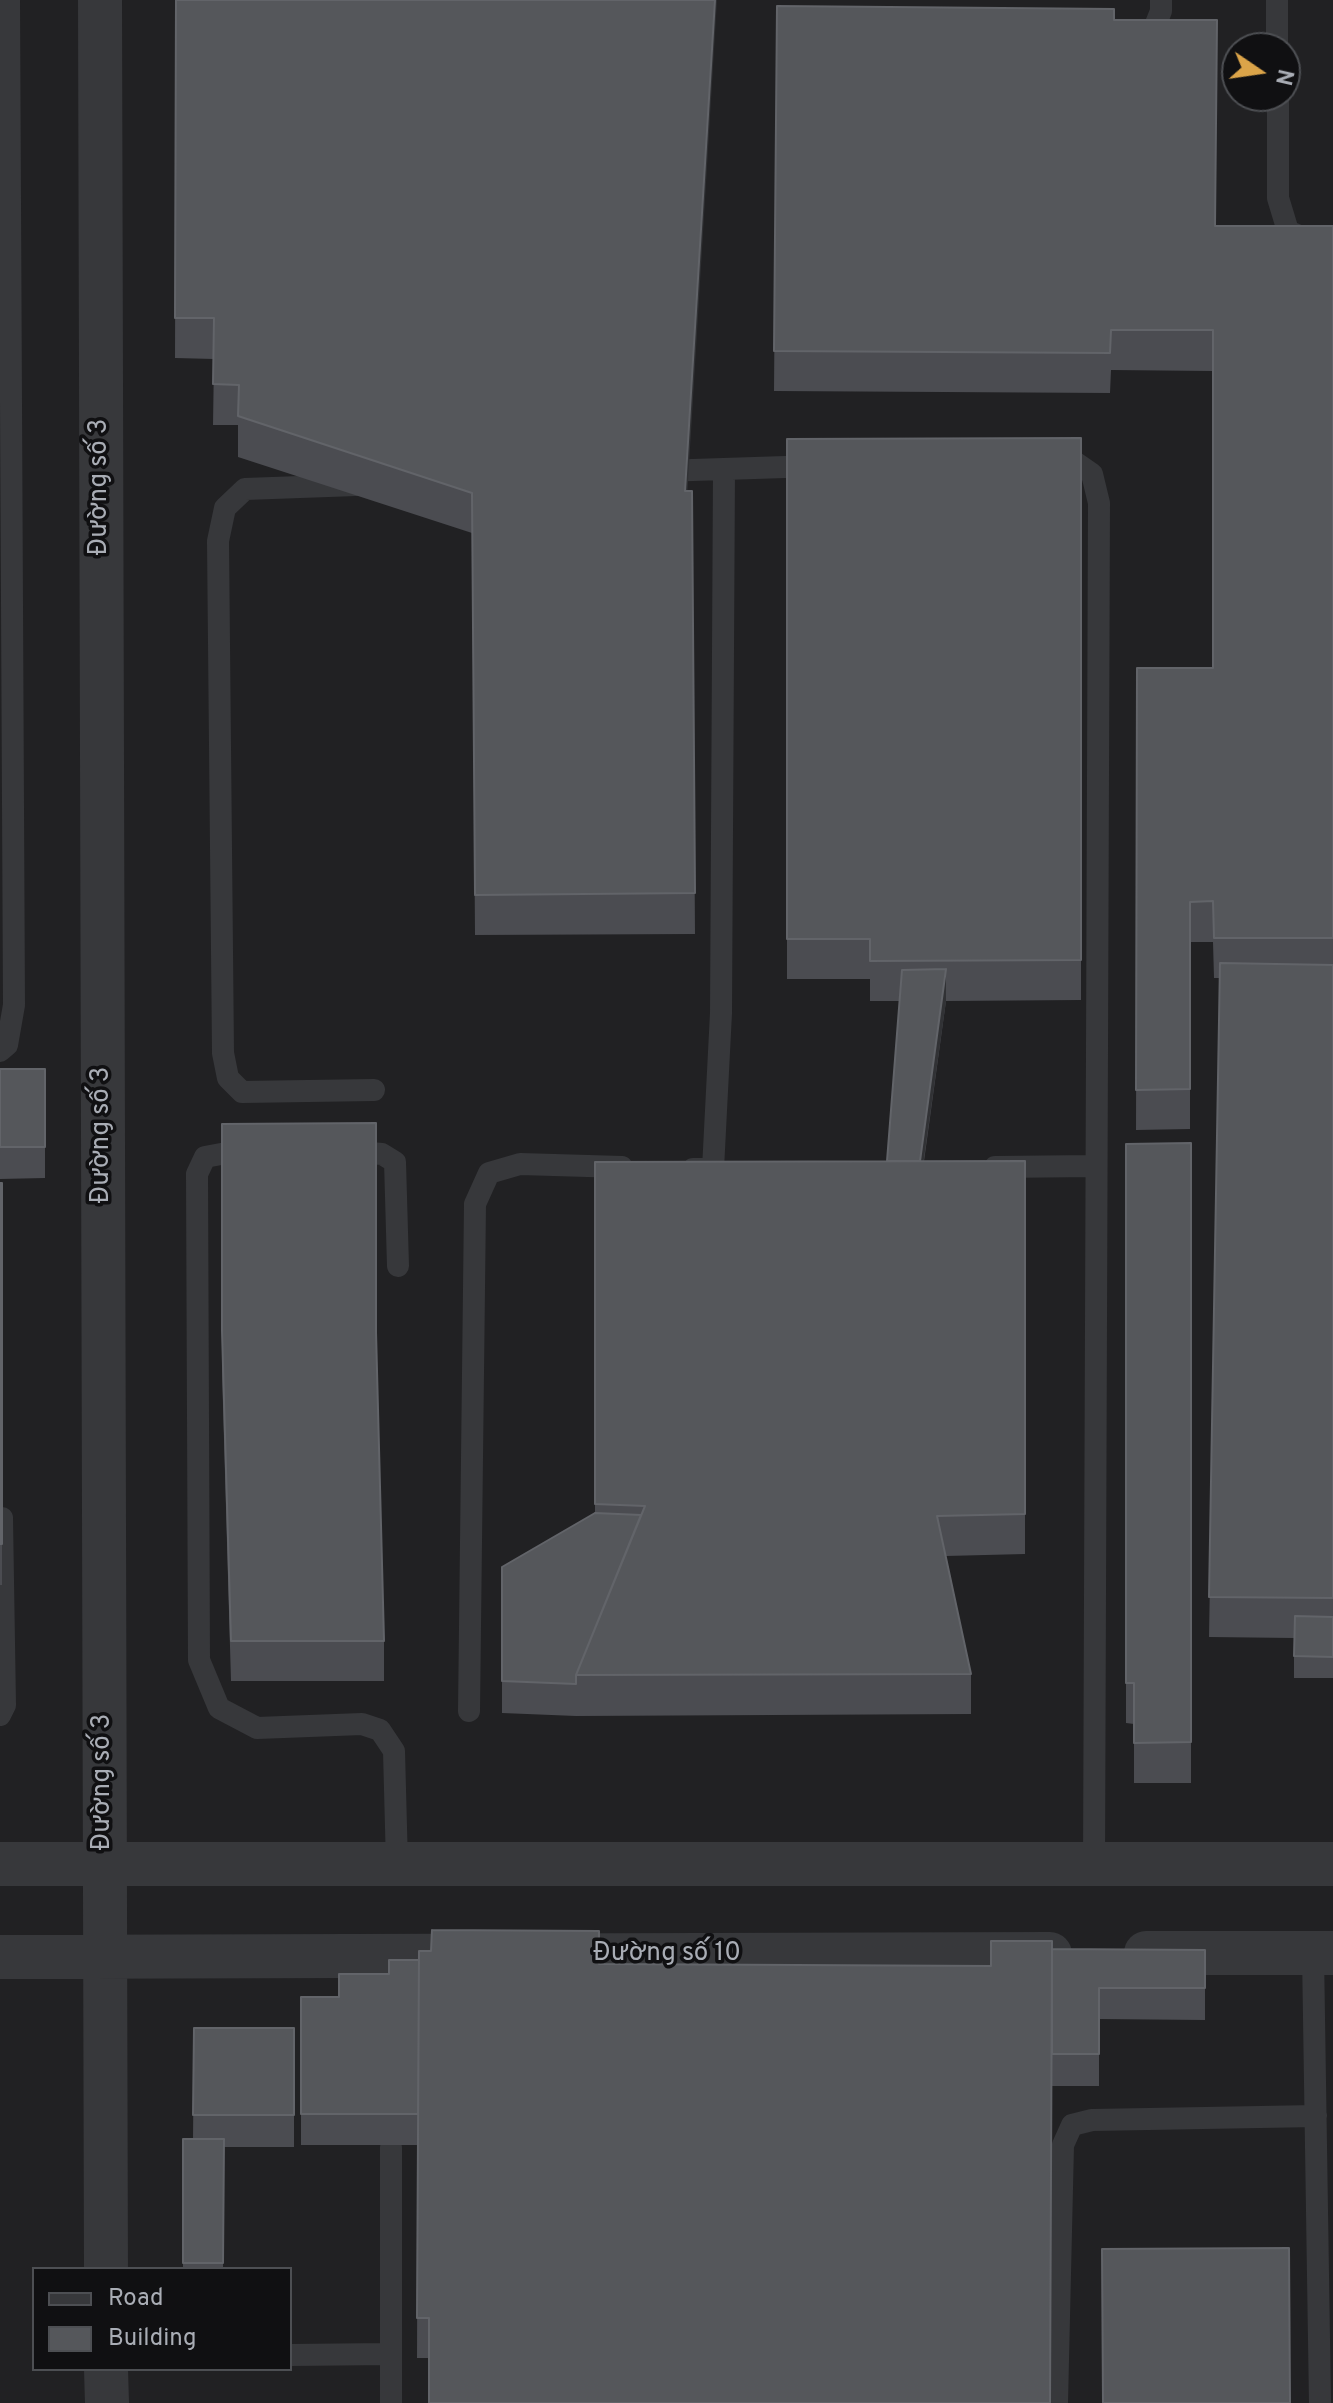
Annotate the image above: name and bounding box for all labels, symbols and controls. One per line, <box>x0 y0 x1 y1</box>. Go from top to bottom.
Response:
north arrow <box>1221 32 1301 112</box>
text: N <box>1268 66 1298 88</box>
street label: Đường số 3 <box>85 418 117 556</box>
street label: Đường số 3 <box>87 1066 119 1204</box>
street label: Đường số 3 <box>88 1713 120 1851</box>
street label: Đường số 10 <box>593 1939 741 1971</box>
legend <box>32 2267 292 2371</box>
text: Road <box>108 2284 164 2314</box>
text: Building <box>108 2324 197 2354</box>

